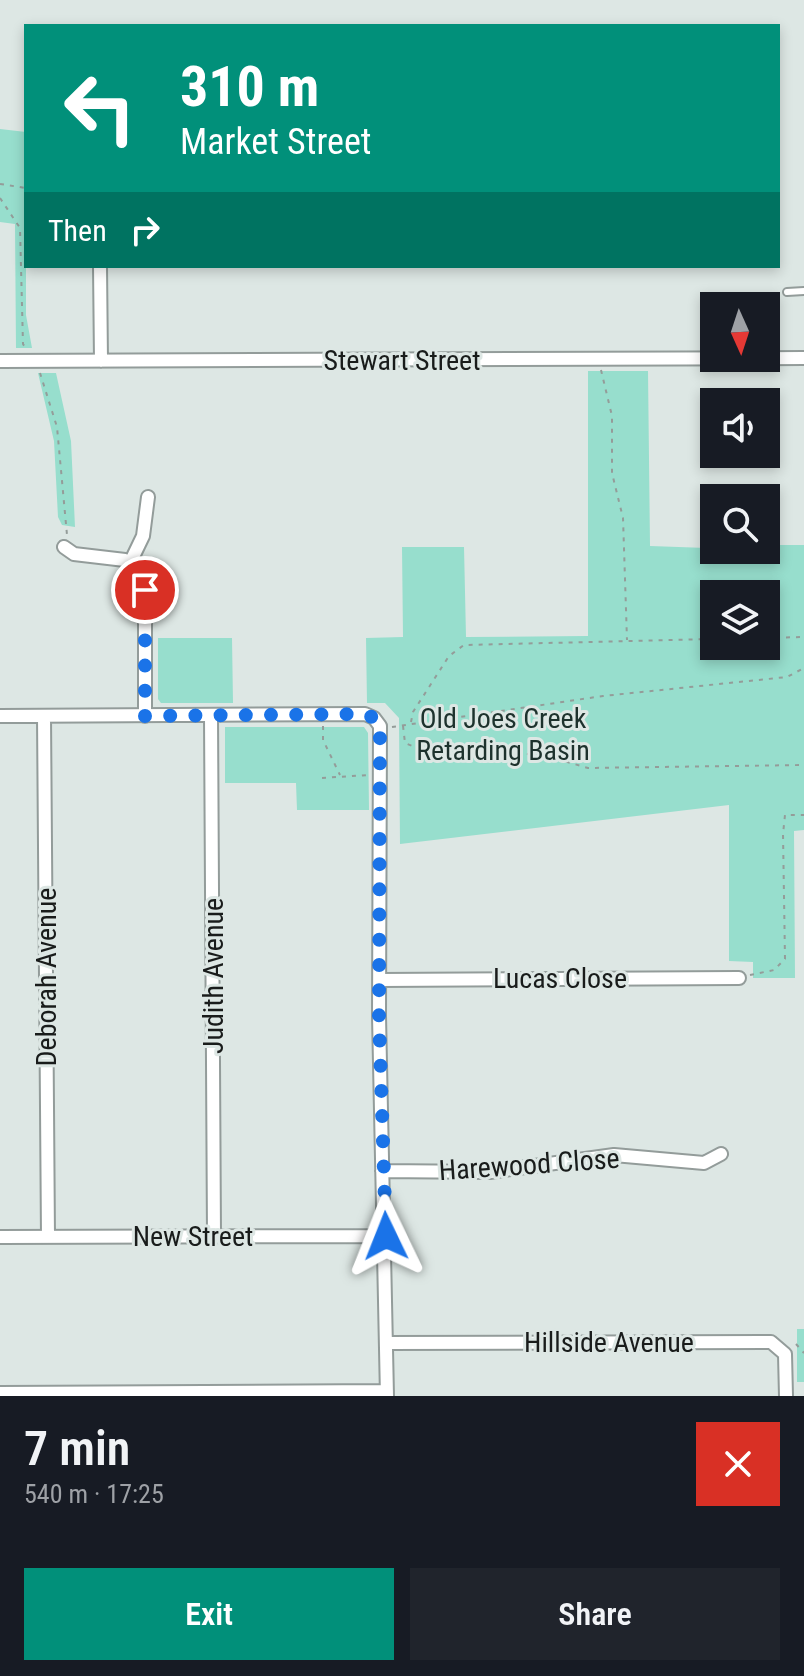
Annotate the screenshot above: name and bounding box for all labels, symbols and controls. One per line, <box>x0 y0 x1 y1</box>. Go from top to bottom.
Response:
text: 310 m <box>180 54 319 120</box>
icon: left <box>48 56 152 160</box>
text: Market Street <box>180 121 371 163</box>
icon: right <box>123 208 167 252</box>
text: Then <box>48 213 107 248</box>
north arrow <box>700 292 780 372</box>
map controls <box>700 292 780 660</box>
street label: Stewart Street <box>323 344 481 377</box>
button: sound <box>700 388 780 468</box>
button: search <box>700 484 780 564</box>
pin <box>111 556 179 624</box>
icon: arrive <box>123 568 167 612</box>
button: layers <box>700 580 780 660</box>
park label: Old Joes Creek Retarding Basin <box>416 702 590 767</box>
street label: Deborah Avenue <box>30 888 63 1066</box>
street label: Judith Avenue <box>197 898 230 1054</box>
street label: Lucas Close <box>493 962 627 995</box>
street label: Harewood Close <box>438 1142 620 1187</box>
position arrow <box>344 1194 428 1278</box>
street label: New Street <box>133 1220 253 1253</box>
street label: Hillside Avenue <box>524 1326 694 1359</box>
text: 7 min <box>24 1420 130 1477</box>
button: close <box>696 1422 780 1506</box>
text: 540 m · 17:25 <box>24 1479 164 1509</box>
button: Exit <box>24 1568 394 1660</box>
button: Share <box>410 1568 780 1660</box>

